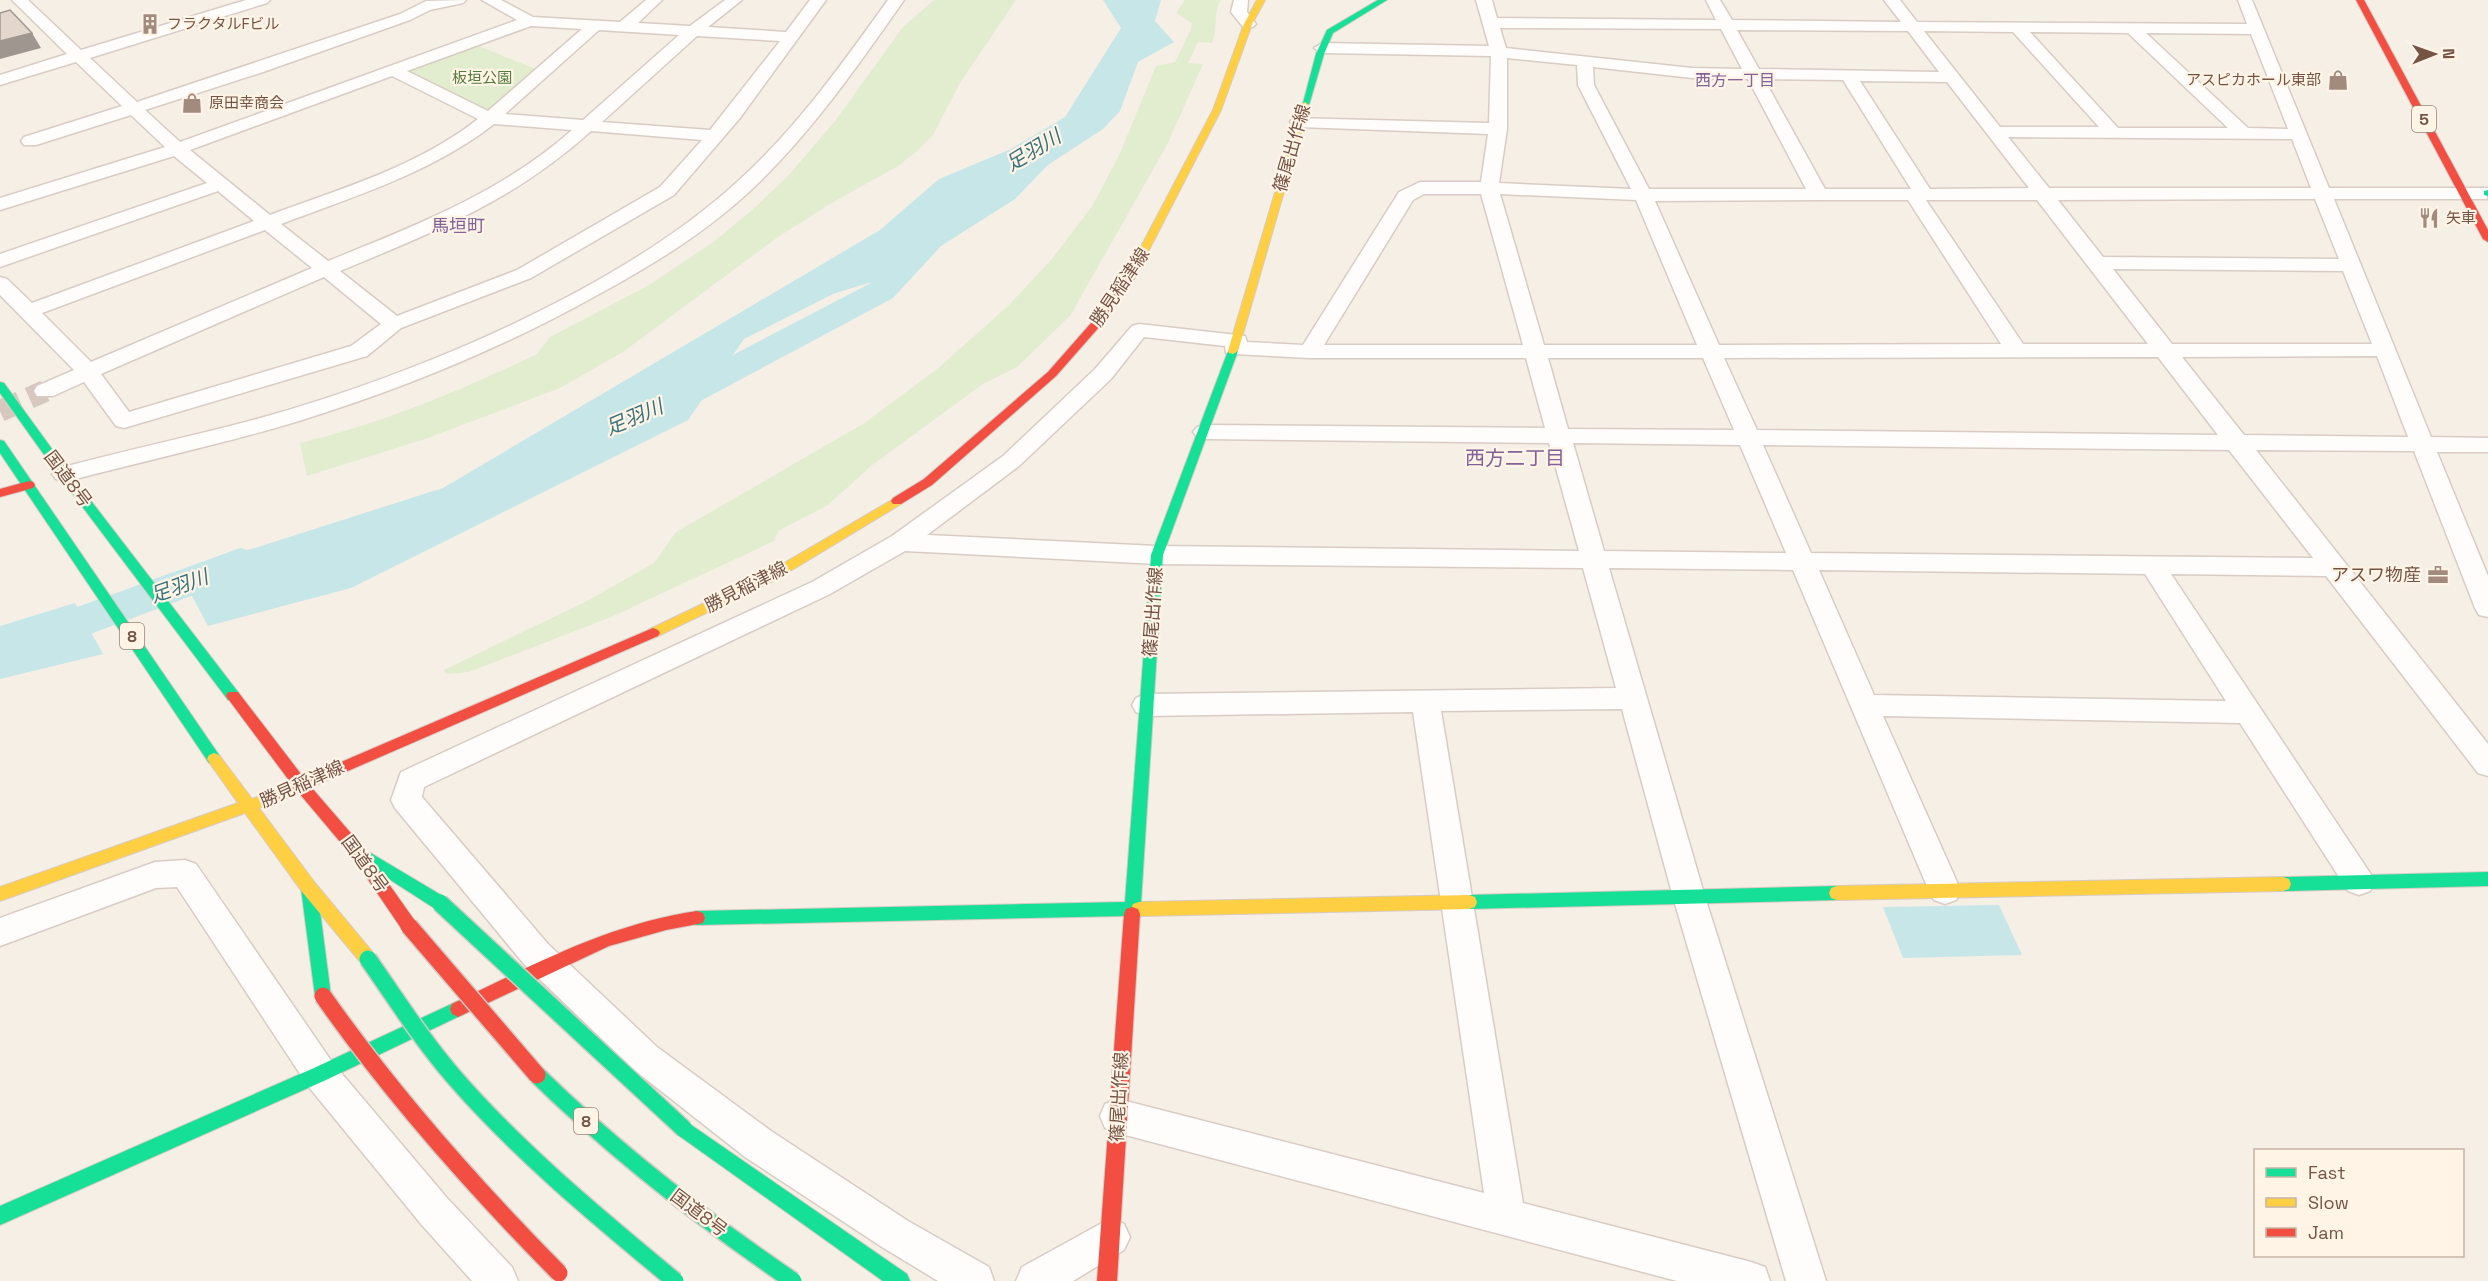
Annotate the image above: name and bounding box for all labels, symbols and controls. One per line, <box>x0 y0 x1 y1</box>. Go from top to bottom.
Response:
building icon: フラクタルFビル <box>138 12 162 36</box>
place label: フラクタルFビル <box>167 14 280 33</box>
north arrow <box>2404 24 2464 84</box>
text: N <box>2438 48 2459 59</box>
park label: 板垣公園 <box>452 68 512 87</box>
shop icon: アスピカホール東部 <box>2326 68 2350 92</box>
district label: 西方一丁目 <box>1695 70 1775 91</box>
place label: アスピカホール東部 <box>2186 70 2321 89</box>
shop icon: 原田幸商会 <box>180 91 204 115</box>
place label: 原田幸商会 <box>209 93 284 112</box>
street label: 篠尾出作線 <box>1268 101 1315 194</box>
road number: 5 <box>2412 106 2436 132</box>
water label: 足羽川 <box>1001 122 1067 177</box>
restaurant icon: 矢車 <box>2417 206 2441 230</box>
place label: 矢車 <box>2446 208 2476 227</box>
district label: 馬垣町 <box>431 214 485 237</box>
street label: 勝見稲津線 <box>1085 243 1154 330</box>
water label: 足羽川 <box>601 393 669 441</box>
district label: 西方二丁目 <box>1465 445 1565 471</box>
street label: 国道8号 <box>40 446 97 512</box>
street label: 勝見稲津線 <box>700 556 791 617</box>
water label: 足羽川 <box>146 563 214 608</box>
place label: アスワ物産 <box>2331 563 2421 586</box>
office icon: アスワ物産 <box>2426 563 2450 587</box>
street label: 篠尾出作線 <box>1138 566 1167 658</box>
road number: 8 <box>120 623 144 649</box>
street label: 勝見稲津線 <box>256 755 348 812</box>
street label: 国道8号 <box>337 831 394 897</box>
street label: 篠尾出作線 <box>1105 1051 1132 1143</box>
road number: 8 <box>574 1108 598 1134</box>
legend <box>2254 1149 2464 1257</box>
text: Fast <box>2308 1161 2345 1184</box>
street label: 国道8号 <box>666 1184 732 1241</box>
text: Slow <box>2308 1191 2349 1214</box>
text: Jam <box>2308 1221 2344 1244</box>

